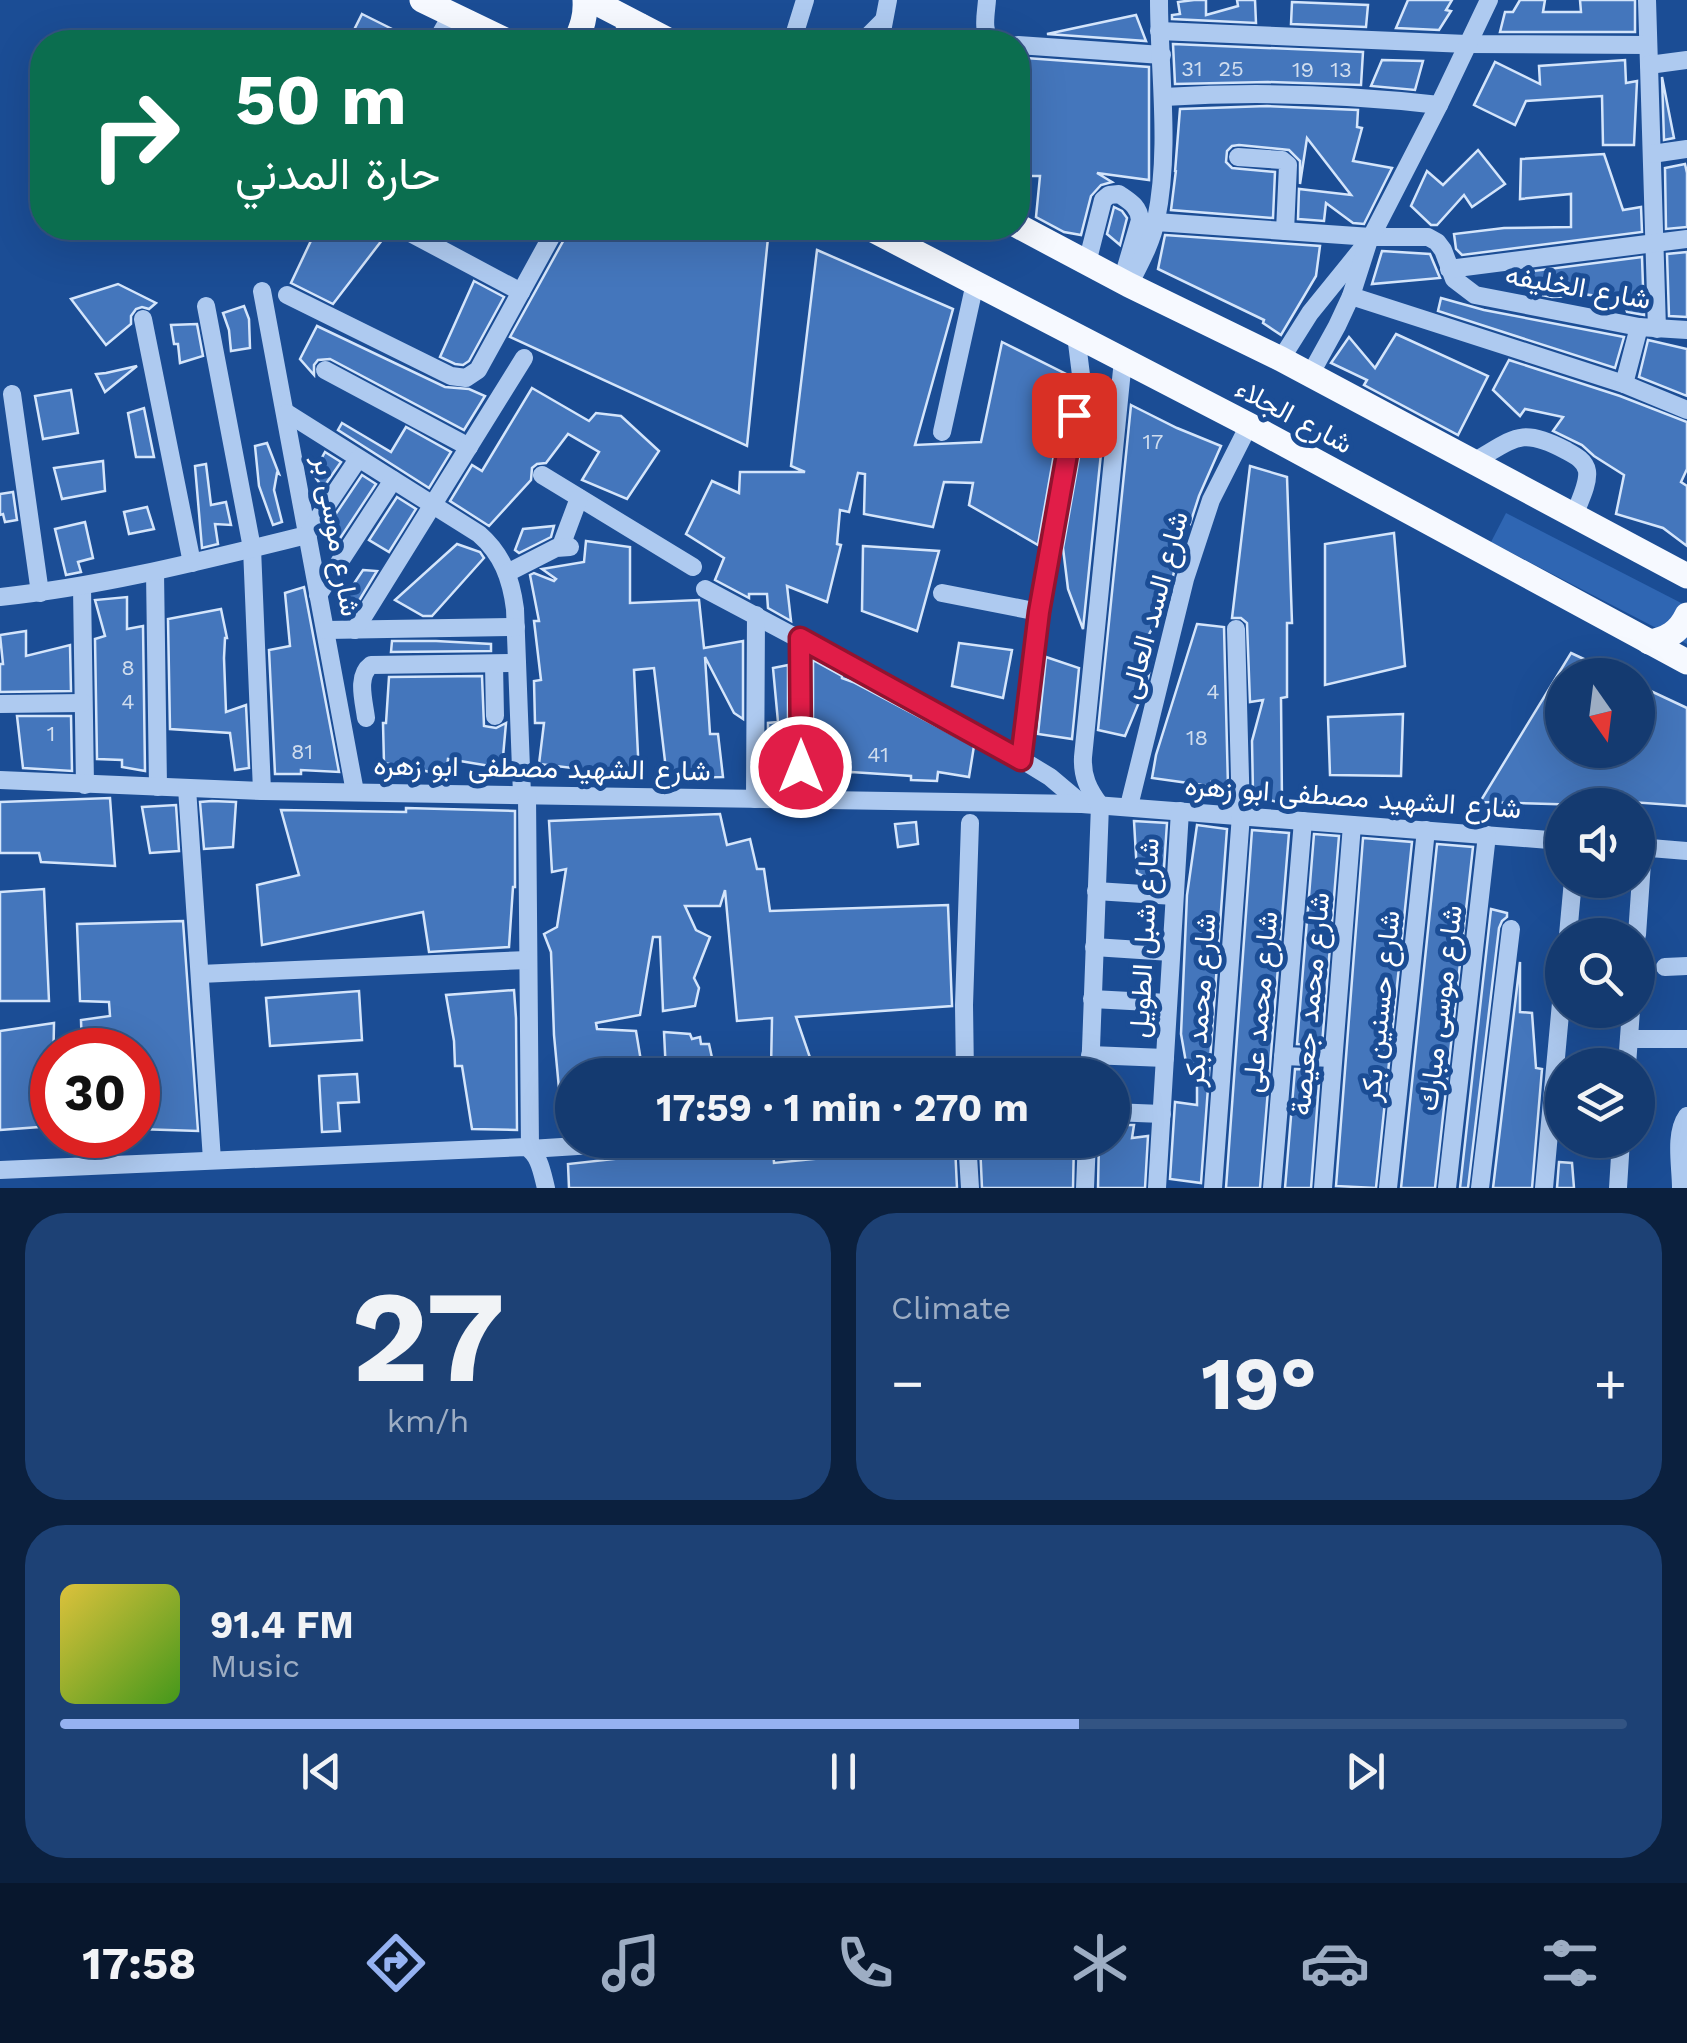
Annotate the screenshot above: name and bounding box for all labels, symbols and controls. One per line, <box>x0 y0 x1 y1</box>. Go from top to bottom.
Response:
house number: 31 <box>1181 56 1203 81</box>
house number: 25 <box>1218 56 1244 81</box>
house number: 19 <box>1292 57 1314 82</box>
house number: 13 <box>1330 57 1352 82</box>
text: 50 m <box>235 59 407 141</box>
icon: right <box>70 70 200 200</box>
text: حارة المدني <box>235 147 440 200</box>
street label: شارع الخليفه <box>1502 258 1653 318</box>
street label: شارع الجلاء <box>1229 371 1358 462</box>
pin <box>1032 373 1117 458</box>
icon: arrive <box>1047 388 1102 443</box>
house number: 17 <box>1143 429 1163 454</box>
street label: شارع موسى بر <box>305 452 367 619</box>
street label: شارع السد العالى <box>1113 508 1197 703</box>
house number: 8 <box>121 655 135 680</box>
north arrow <box>1545 658 1655 768</box>
map controls <box>1545 658 1655 1158</box>
house number: 4 <box>1206 679 1220 704</box>
house number: 4 <box>121 689 135 714</box>
position arrow <box>749 715 853 819</box>
house number: 1 <box>47 721 55 746</box>
house number: 18 <box>1186 725 1208 750</box>
house number: 81 <box>291 739 313 764</box>
house number: 41 <box>867 742 889 767</box>
street label: شارع الشهيد مصطفى ابو زهره <box>373 749 711 789</box>
street label: شارع الشهيد مصطفى ابو زهره <box>1183 769 1522 827</box>
button: sound <box>1545 788 1655 898</box>
street label: شارع شبل الطويل <box>1122 837 1168 1039</box>
street label: شارع محمد جعيصة <box>1284 891 1338 1117</box>
street label: شارع موسى مبارك <box>1411 903 1471 1113</box>
street label: شارع حسنين بكر <box>1353 909 1408 1104</box>
street label: شارع محمد على <box>1236 910 1286 1094</box>
street label: شارع محمد بكر <box>1177 912 1225 1089</box>
button: search <box>1545 918 1655 1028</box>
speed limit sign: 30 <box>30 1028 160 1158</box>
button: layers <box>1545 1048 1655 1158</box>
text: 17:59 · 1 min · 270 m <box>656 1086 1029 1130</box>
text: 27 <box>351 1260 505 1413</box>
text: Climate <box>891 1289 1011 1327</box>
text: 19° <box>1201 1339 1317 1427</box>
text: − <box>891 1351 924 1415</box>
text: + <box>1594 1351 1627 1415</box>
text: km/h <box>387 1402 469 1440</box>
text: 91.4 FM <box>210 1603 354 1647</box>
text: Music <box>210 1647 300 1685</box>
icon: previous <box>294 1744 349 1799</box>
icon: pause <box>816 1744 871 1799</box>
icon: next <box>1338 1744 1393 1799</box>
icon: directions <box>361 1928 431 1998</box>
icon: music <box>596 1928 666 1998</box>
icon: phone <box>830 1928 900 1998</box>
icon: climate <box>1065 1928 1135 1998</box>
icon: car <box>1300 1928 1370 1998</box>
icon: filters <box>1535 1928 1605 1998</box>
text: 17:58 <box>82 1937 196 1990</box>

